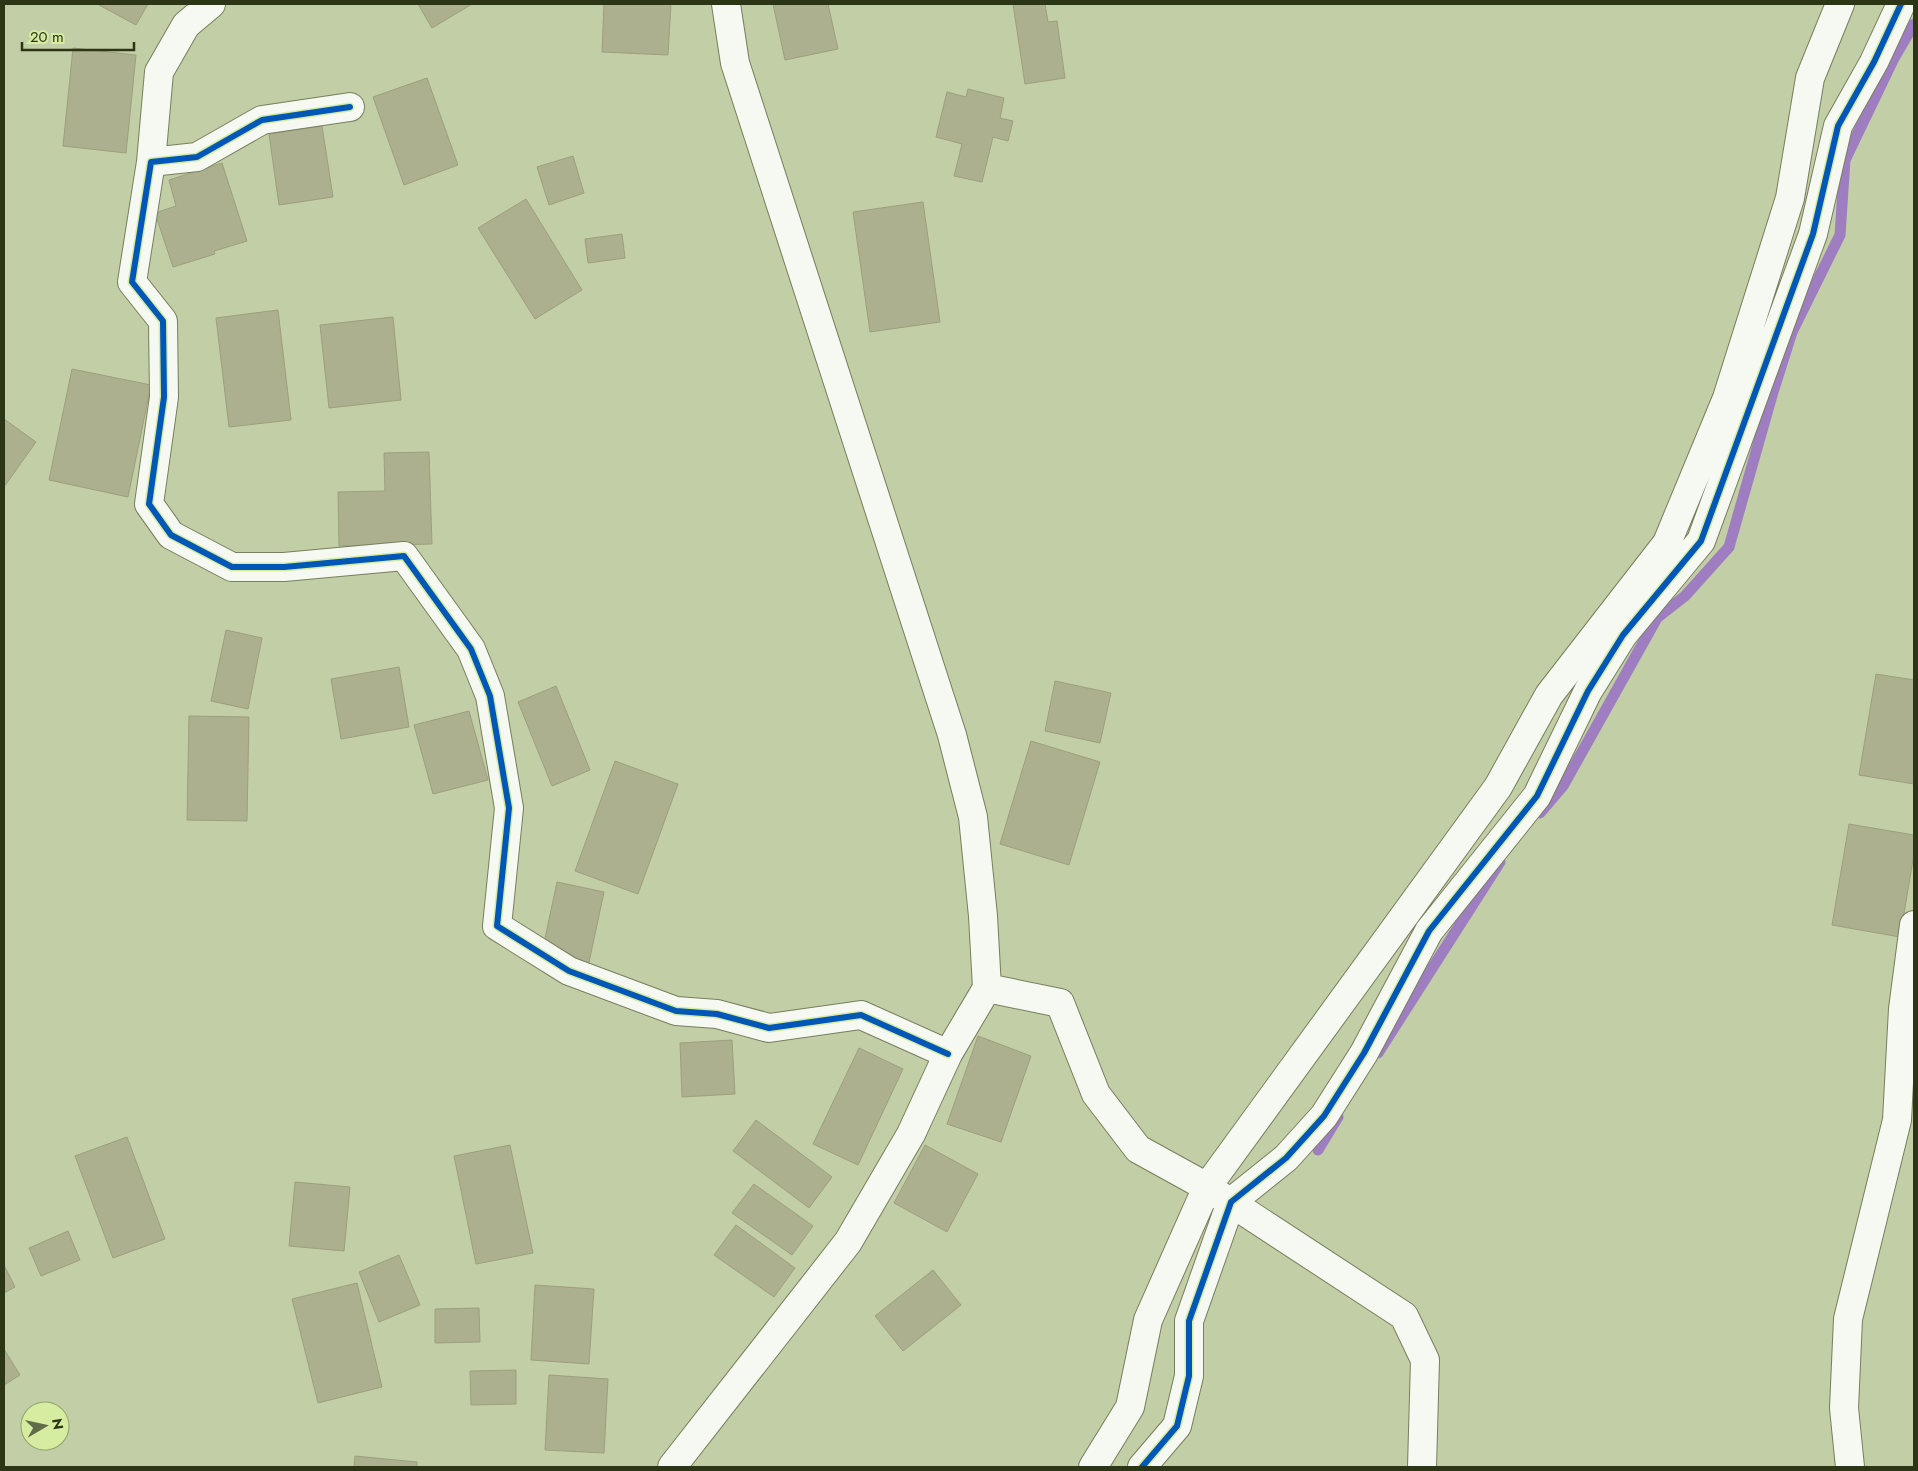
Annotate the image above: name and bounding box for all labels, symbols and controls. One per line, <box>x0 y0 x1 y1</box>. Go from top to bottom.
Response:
scale bar <box>22 20 135 52</box>
text: 20 m <box>30 26 64 48</box>
north arrow <box>20 1401 70 1451</box>
text: N <box>47 1417 69 1431</box>

